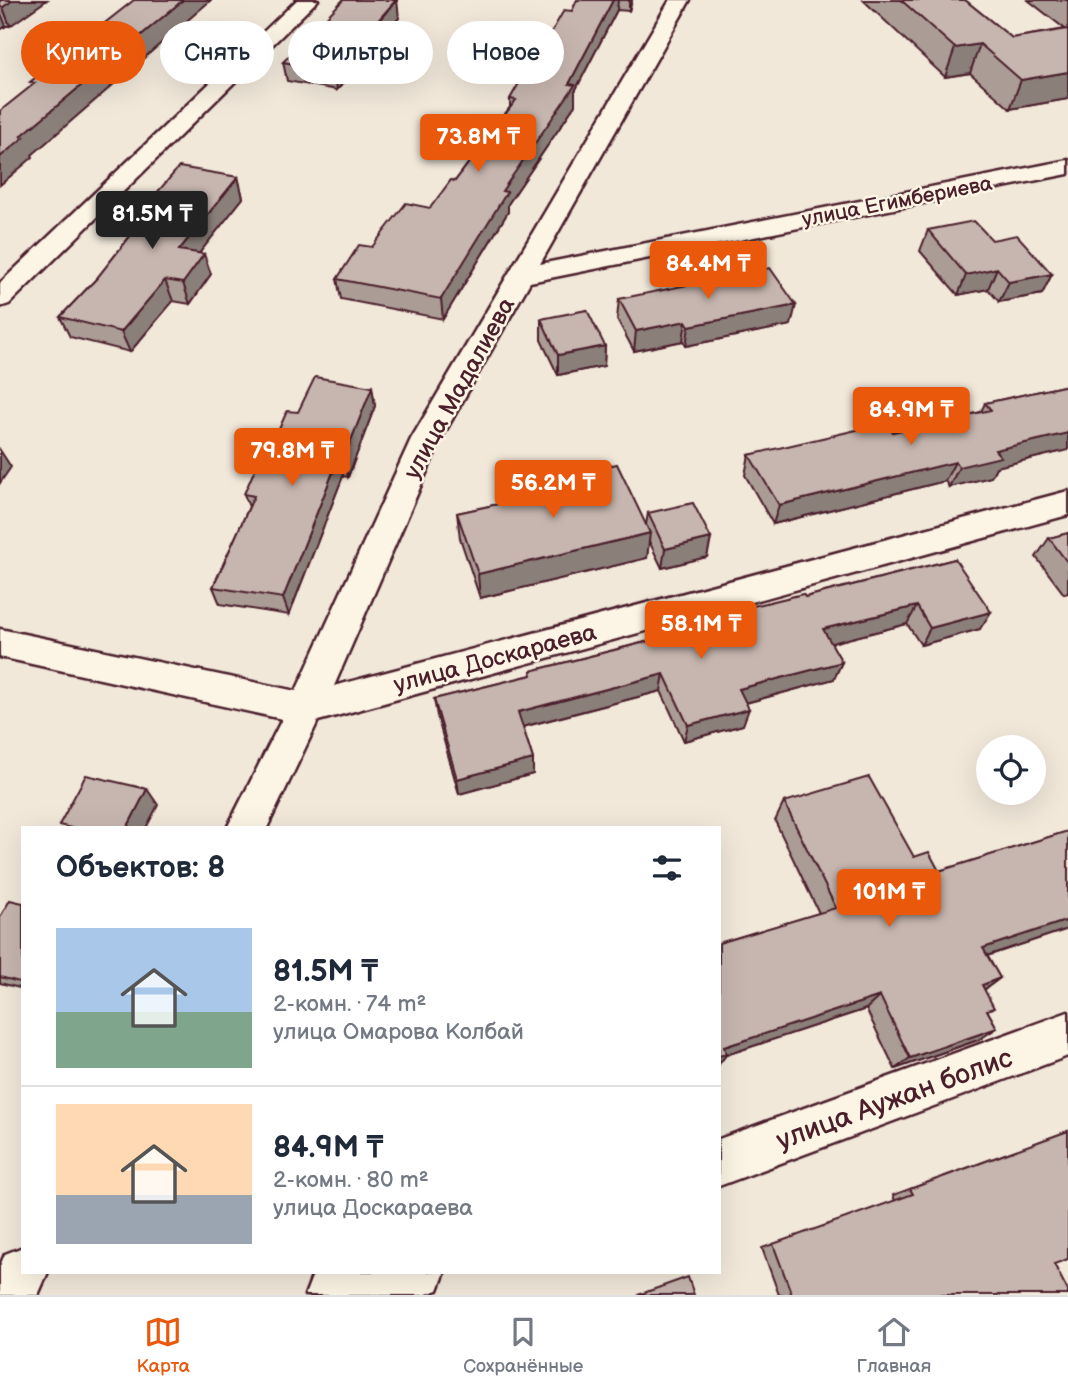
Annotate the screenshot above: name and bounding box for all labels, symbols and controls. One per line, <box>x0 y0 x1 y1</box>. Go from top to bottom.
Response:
chip: Купить <box>21 21 146 84</box>
chip: Снять <box>160 21 274 84</box>
chip: Фильтры <box>288 21 433 84</box>
chip: Новое <box>447 21 564 84</box>
pin: 73.8M ₸ <box>413 114 543 174</box>
text: 73.8M ₸ <box>436 123 520 151</box>
street label: улица Егимбериева <box>800 171 995 232</box>
pin: 81.5M ₸ <box>87 191 217 251</box>
text: 81.5M ₸ <box>112 200 192 228</box>
pin: 84.4M ₸ <box>643 242 773 301</box>
text: 84.4M ₸ <box>666 250 750 278</box>
street label: улица Мадалиева <box>398 292 521 484</box>
pin: 84.9M ₸ <box>846 388 976 447</box>
text: 84.9M ₸ <box>869 396 953 424</box>
pin: 79.8M ₸ <box>227 428 357 488</box>
text: 79.8M ₸ <box>250 437 334 465</box>
pin: 56.2M ₸ <box>488 461 618 520</box>
text: 56.2M ₸ <box>511 469 595 497</box>
pin: 58.1M ₸ <box>636 602 766 661</box>
text: 58.1M ₸ <box>661 610 741 638</box>
street label: улица Доскараева <box>391 617 600 699</box>
map controls <box>976 735 1046 805</box>
button: locate <box>976 735 1046 805</box>
icon: filters <box>648 849 686 887</box>
text: Объектов: 8 <box>56 850 225 886</box>
pin: 101M ₸ <box>832 870 946 929</box>
text: 101M ₸ <box>853 878 925 906</box>
text: 81.5M ₸ <box>273 954 378 990</box>
icon: home <box>112 956 196 1040</box>
text: 2-комн. · 74 m² <box>273 990 426 1018</box>
text: улица Омарова Колбай <box>273 1018 524 1046</box>
street label: улица Аужан болис <box>772 1041 1017 1157</box>
text: 84.9M ₸ <box>273 1130 383 1166</box>
icon: home <box>112 1132 196 1216</box>
text: 2-комн. · 80 m² <box>273 1166 429 1194</box>
text: улица Доскараева <box>273 1194 473 1222</box>
tab: Карта <box>137 1313 190 1378</box>
tab: Сохранённые <box>463 1313 583 1378</box>
tab: Главная <box>856 1313 931 1378</box>

